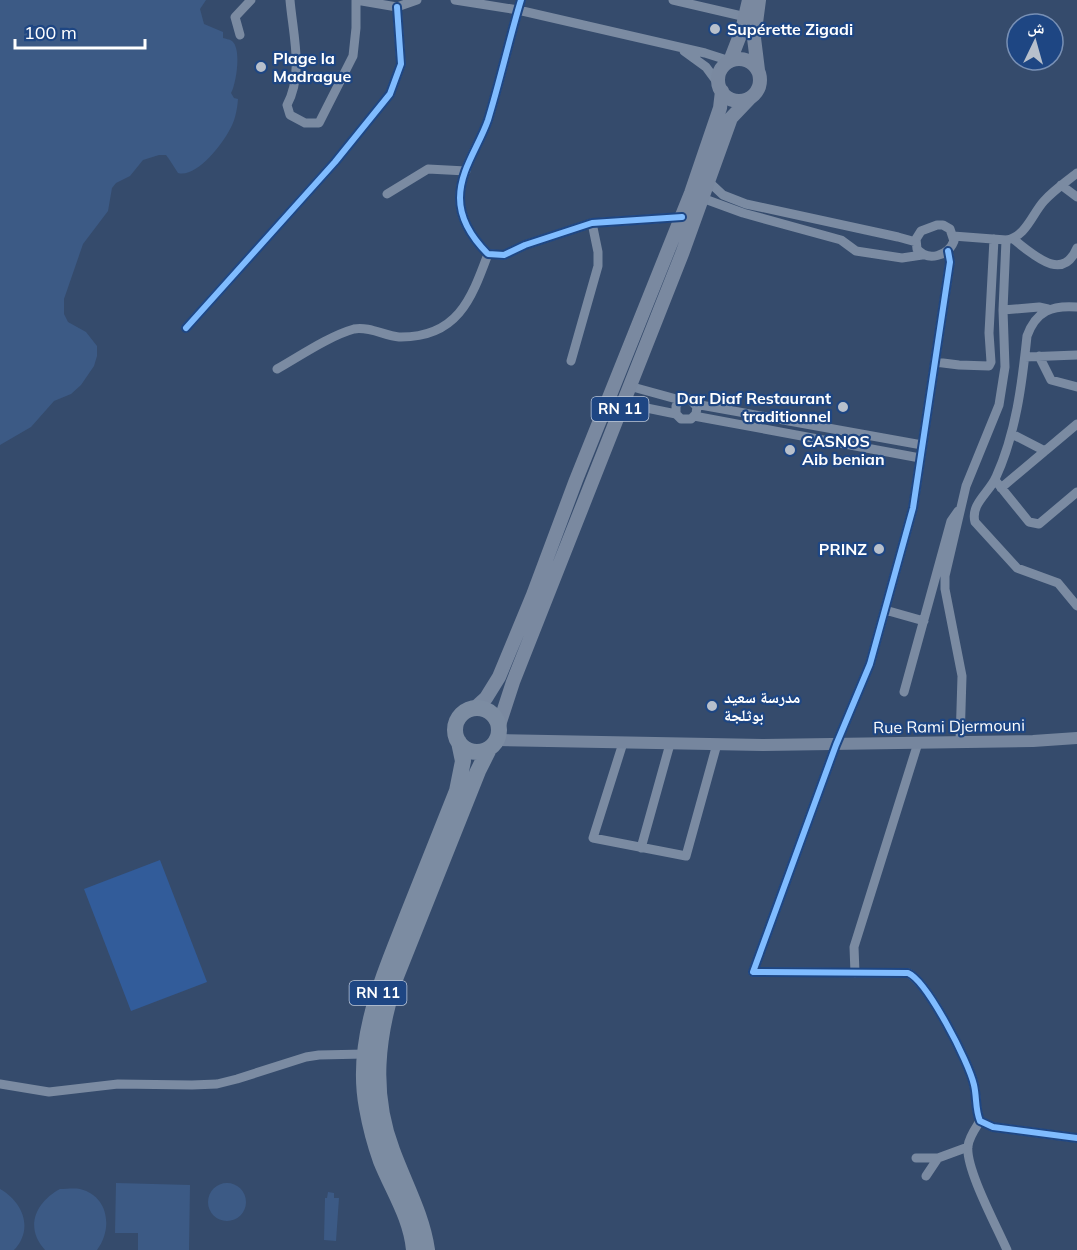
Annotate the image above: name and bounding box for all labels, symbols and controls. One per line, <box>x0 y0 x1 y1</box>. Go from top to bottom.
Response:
scale bar <box>15 12 146 50</box>
north arrow <box>1005 12 1065 72</box>
text: ش <box>1027 16 1046 38</box>
place label: Supérette Zigadi <box>727 19 853 39</box>
text: 100 m <box>24 21 77 44</box>
marker: Supérette Zigadi <box>708 22 722 36</box>
place label: Plage la Madrague <box>273 48 351 86</box>
marker: Plage la Madrague <box>254 60 268 74</box>
place label: Dar Diaf Restaurant traditionnel <box>677 388 831 426</box>
road number: RN 11 <box>592 397 648 421</box>
marker: Dar Diaf Restaurant traditionnel <box>836 400 850 414</box>
place label: CASNOS Aib benian <box>802 431 885 469</box>
marker: CASNOS Aib benian <box>783 443 797 457</box>
place label: PRINZ <box>819 539 867 559</box>
marker: PRINZ <box>872 542 886 556</box>
place label: مدرسة سعيد بوثلجة <box>724 687 800 725</box>
marker: مدرسة سعيد بوثلجة <box>705 699 719 713</box>
street label: Rue Rami Djermouni <box>873 715 1025 737</box>
road number: RN 11 <box>350 981 406 1005</box>

